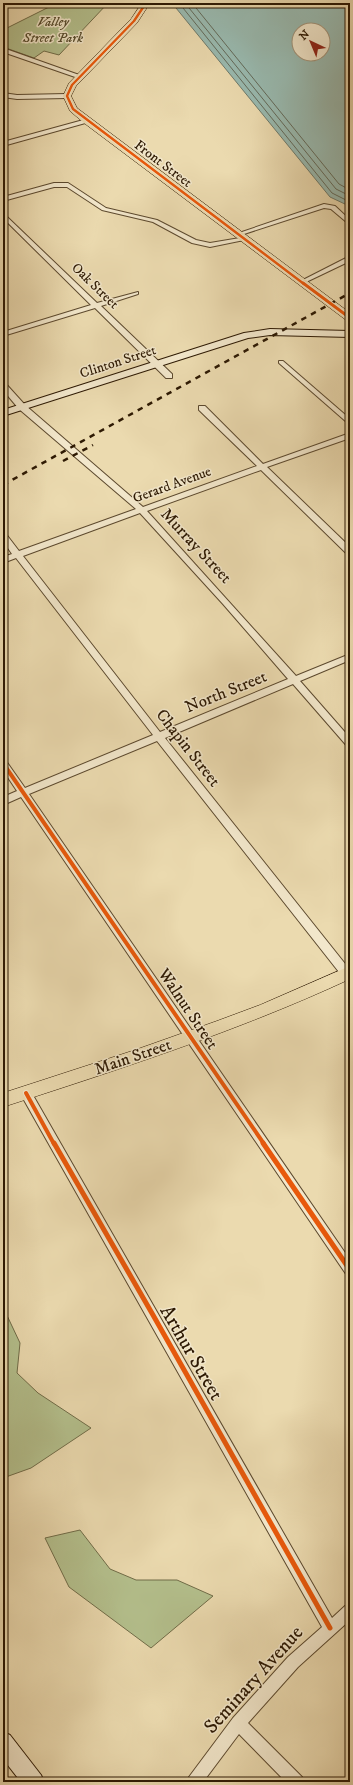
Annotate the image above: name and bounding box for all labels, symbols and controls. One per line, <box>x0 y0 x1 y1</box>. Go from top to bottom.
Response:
park label: Valley Street Park <box>22 13 83 47</box>
north arrow <box>291 22 331 62</box>
text: N <box>297 27 313 44</box>
street label: Front Street <box>131 136 196 192</box>
street label: Oak Street <box>68 259 123 313</box>
street label: Clinton Street <box>78 341 159 383</box>
street label: Gerard Avenue <box>130 462 214 508</box>
street label: Murray Street <box>155 504 237 589</box>
street label: North Street <box>182 665 271 718</box>
street label: Chapin Street <box>151 705 226 792</box>
street label: Walnut Street <box>152 963 223 1054</box>
street label: Main Street <box>92 1033 175 1080</box>
street label: Arthur Street <box>154 1301 228 1405</box>
street label: Seminary Avenue <box>199 1621 309 1739</box>

